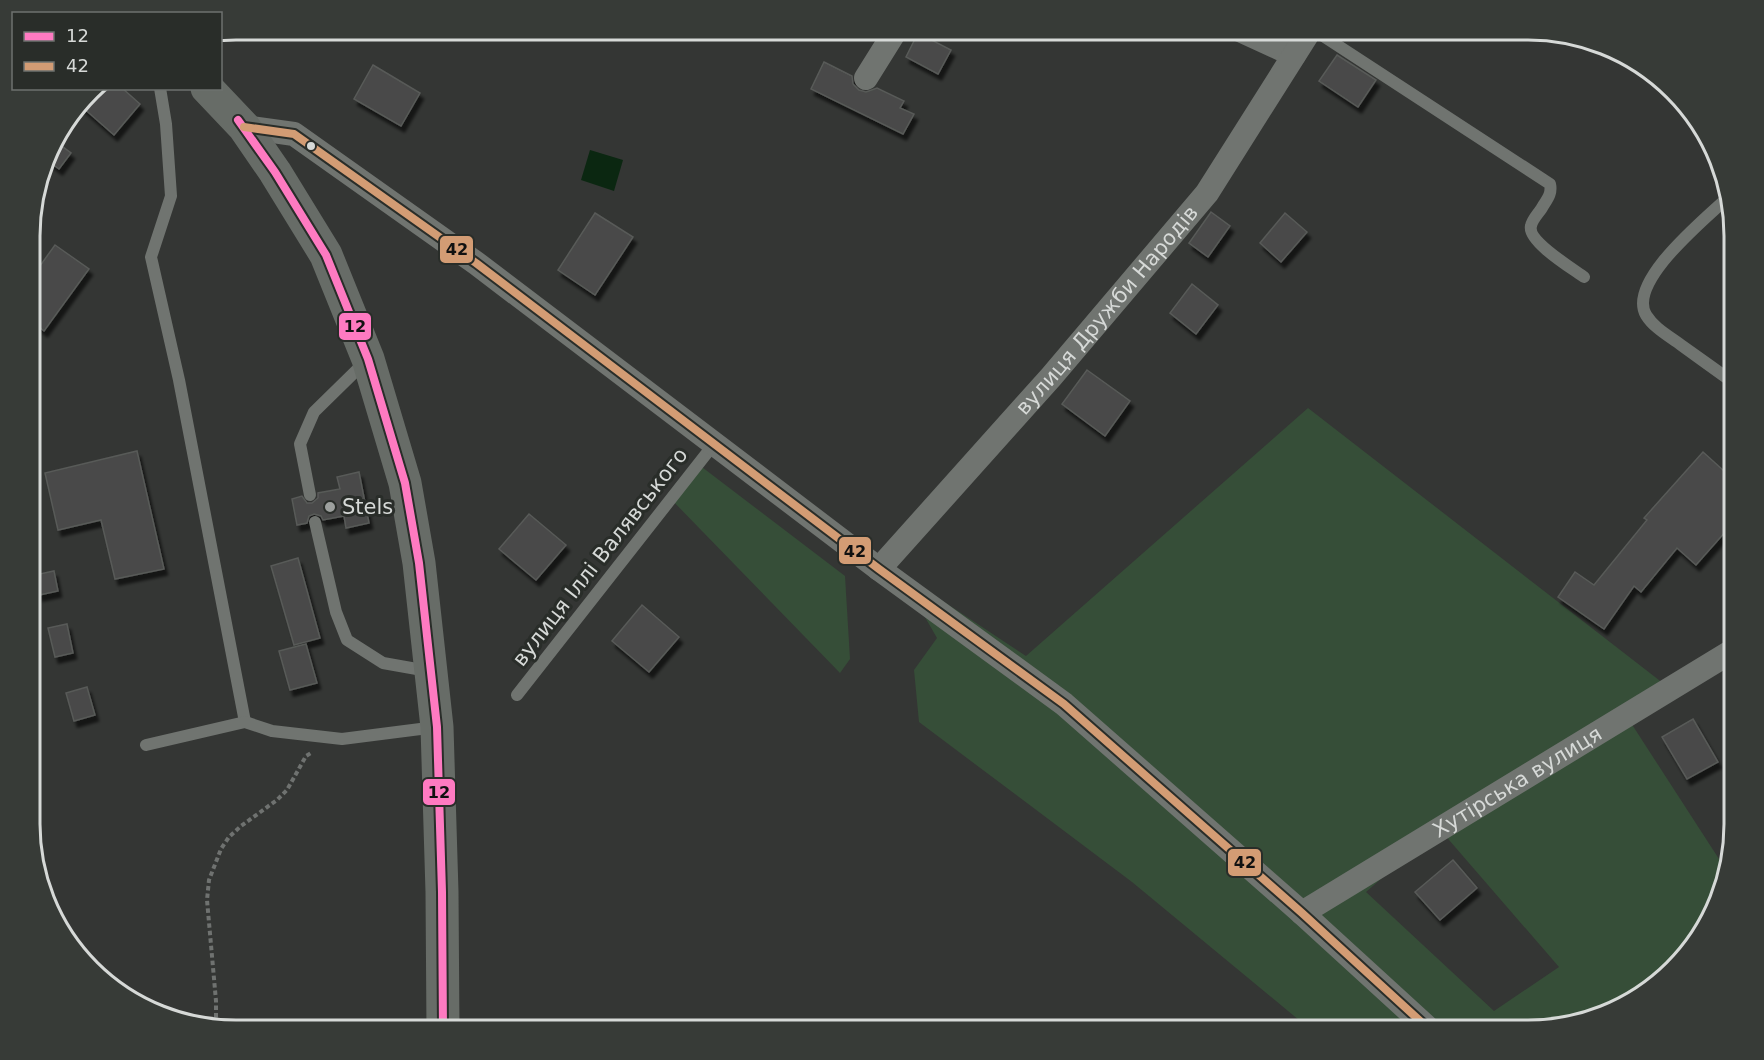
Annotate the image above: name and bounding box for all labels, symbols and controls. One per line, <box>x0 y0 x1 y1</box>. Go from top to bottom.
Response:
legend <box>12 12 222 90</box>
text: 12 <box>66 25 89 46</box>
text: 42 <box>66 55 89 76</box>
unlabelled marker <box>305 140 317 152</box>
street label: вулиця Дружби Народів <box>1011 201 1203 420</box>
line badge: 42 <box>439 235 474 264</box>
text: 42 <box>446 240 468 259</box>
line badge: 12 <box>338 312 372 341</box>
text: 12 <box>344 317 366 336</box>
street label: вулиця Іллі Валявського <box>507 443 693 671</box>
place label: Stels <box>342 495 393 519</box>
marker: Stels <box>323 500 337 514</box>
line badge: 42 <box>838 536 872 565</box>
text: 42 <box>844 542 866 561</box>
street label: Хутірська вулиця <box>1428 721 1606 842</box>
line badge: 12 <box>422 778 456 806</box>
text: 12 <box>428 783 450 802</box>
line badge: 42 <box>1227 848 1262 877</box>
text: 42 <box>1234 853 1256 872</box>

